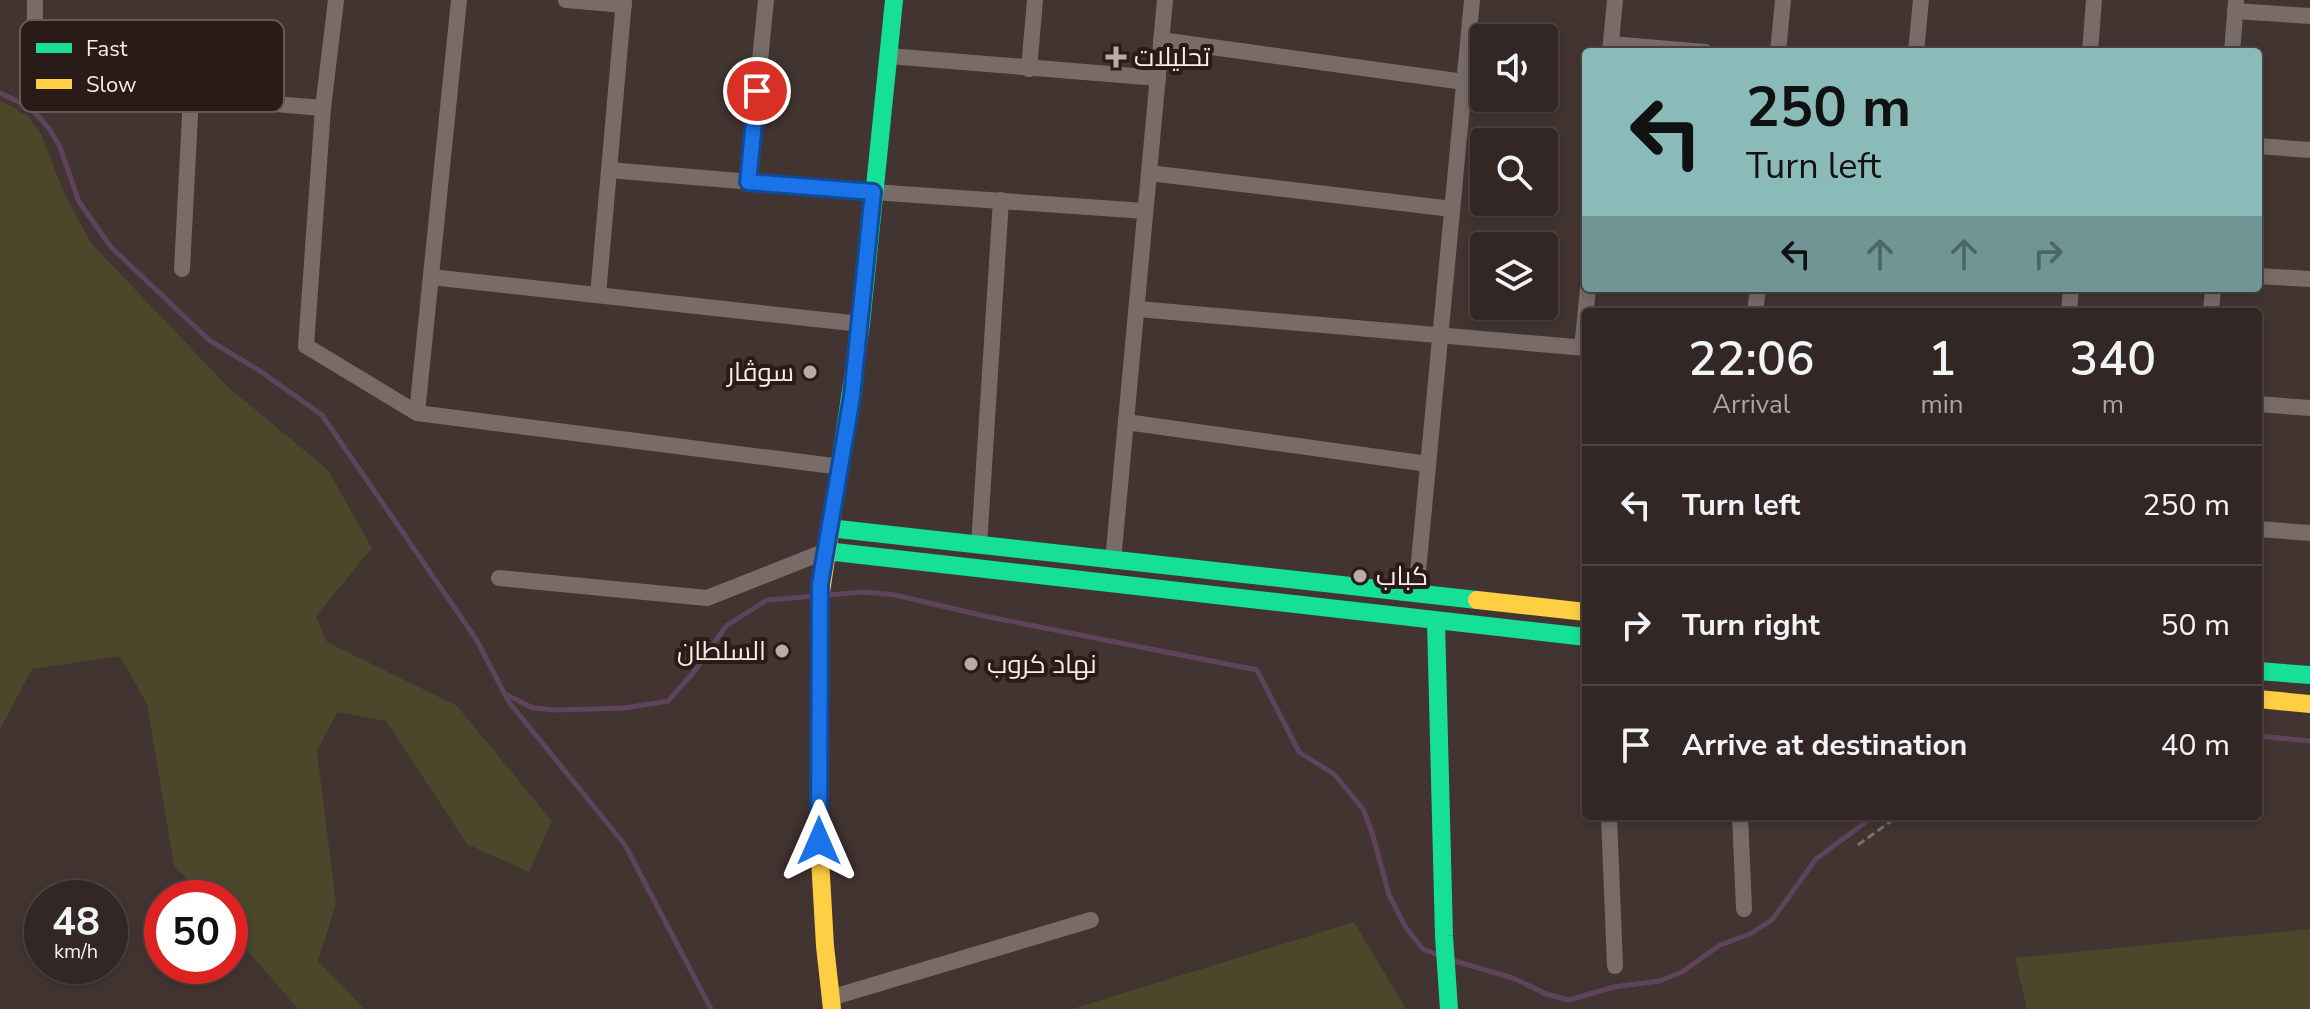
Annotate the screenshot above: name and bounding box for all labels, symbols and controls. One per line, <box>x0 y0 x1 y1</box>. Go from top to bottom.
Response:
legend <box>20 20 284 112</box>
map controls <box>1470 24 1558 320</box>
button: sound <box>1470 24 1558 112</box>
text: Fast <box>86 34 128 64</box>
place label: تحلیلات <box>1134 40 1210 75</box>
marker: تحلیلات <box>1105 46 1127 68</box>
pin <box>723 57 791 125</box>
icon: arrive <box>735 69 779 113</box>
text: 250 m <box>1746 69 1911 146</box>
text: Slow <box>86 70 137 100</box>
icon: left <box>1614 80 1718 184</box>
button: search <box>1470 128 1558 216</box>
text: Turn left <box>1746 142 1881 191</box>
button: layers <box>1470 232 1558 320</box>
icon: left <box>1774 232 1818 276</box>
icon: ahead <box>1858 232 1902 276</box>
icon: ahead <box>1942 232 1986 276</box>
icon: right <box>2026 232 2070 276</box>
text: 22:06 <box>1688 326 1815 392</box>
text: 1 <box>1928 326 1956 392</box>
text: 340 <box>2070 326 2156 392</box>
place label: سوڤار <box>725 355 794 390</box>
marker: سوڤار <box>801 363 819 381</box>
text: Arrival <box>1712 387 1790 422</box>
text: min <box>1921 387 1964 422</box>
text: m <box>2102 387 2124 422</box>
icon: left <box>1614 483 1658 527</box>
text: Turn left <box>1682 485 1800 526</box>
text: 250 m <box>2143 485 2230 526</box>
place label: كباب <box>1376 559 1428 594</box>
marker: كباب <box>1351 567 1369 585</box>
icon: right <box>1614 603 1658 647</box>
text: Turn right <box>1682 605 1820 646</box>
text: 50 m <box>2161 605 2230 646</box>
place label: السلطان <box>677 634 766 669</box>
marker: السلطان <box>773 642 791 660</box>
place label: نهاد كروب <box>987 647 1097 682</box>
marker: نهاد كروب <box>962 655 980 673</box>
icon: arrive <box>1614 723 1658 767</box>
text: Arrive at destination <box>1682 725 1967 766</box>
text: 40 m <box>2161 725 2230 766</box>
position arrow <box>777 799 861 883</box>
speed limit sign: 50 <box>144 880 248 984</box>
text: 48 <box>52 895 100 949</box>
text: km/h <box>54 938 98 965</box>

